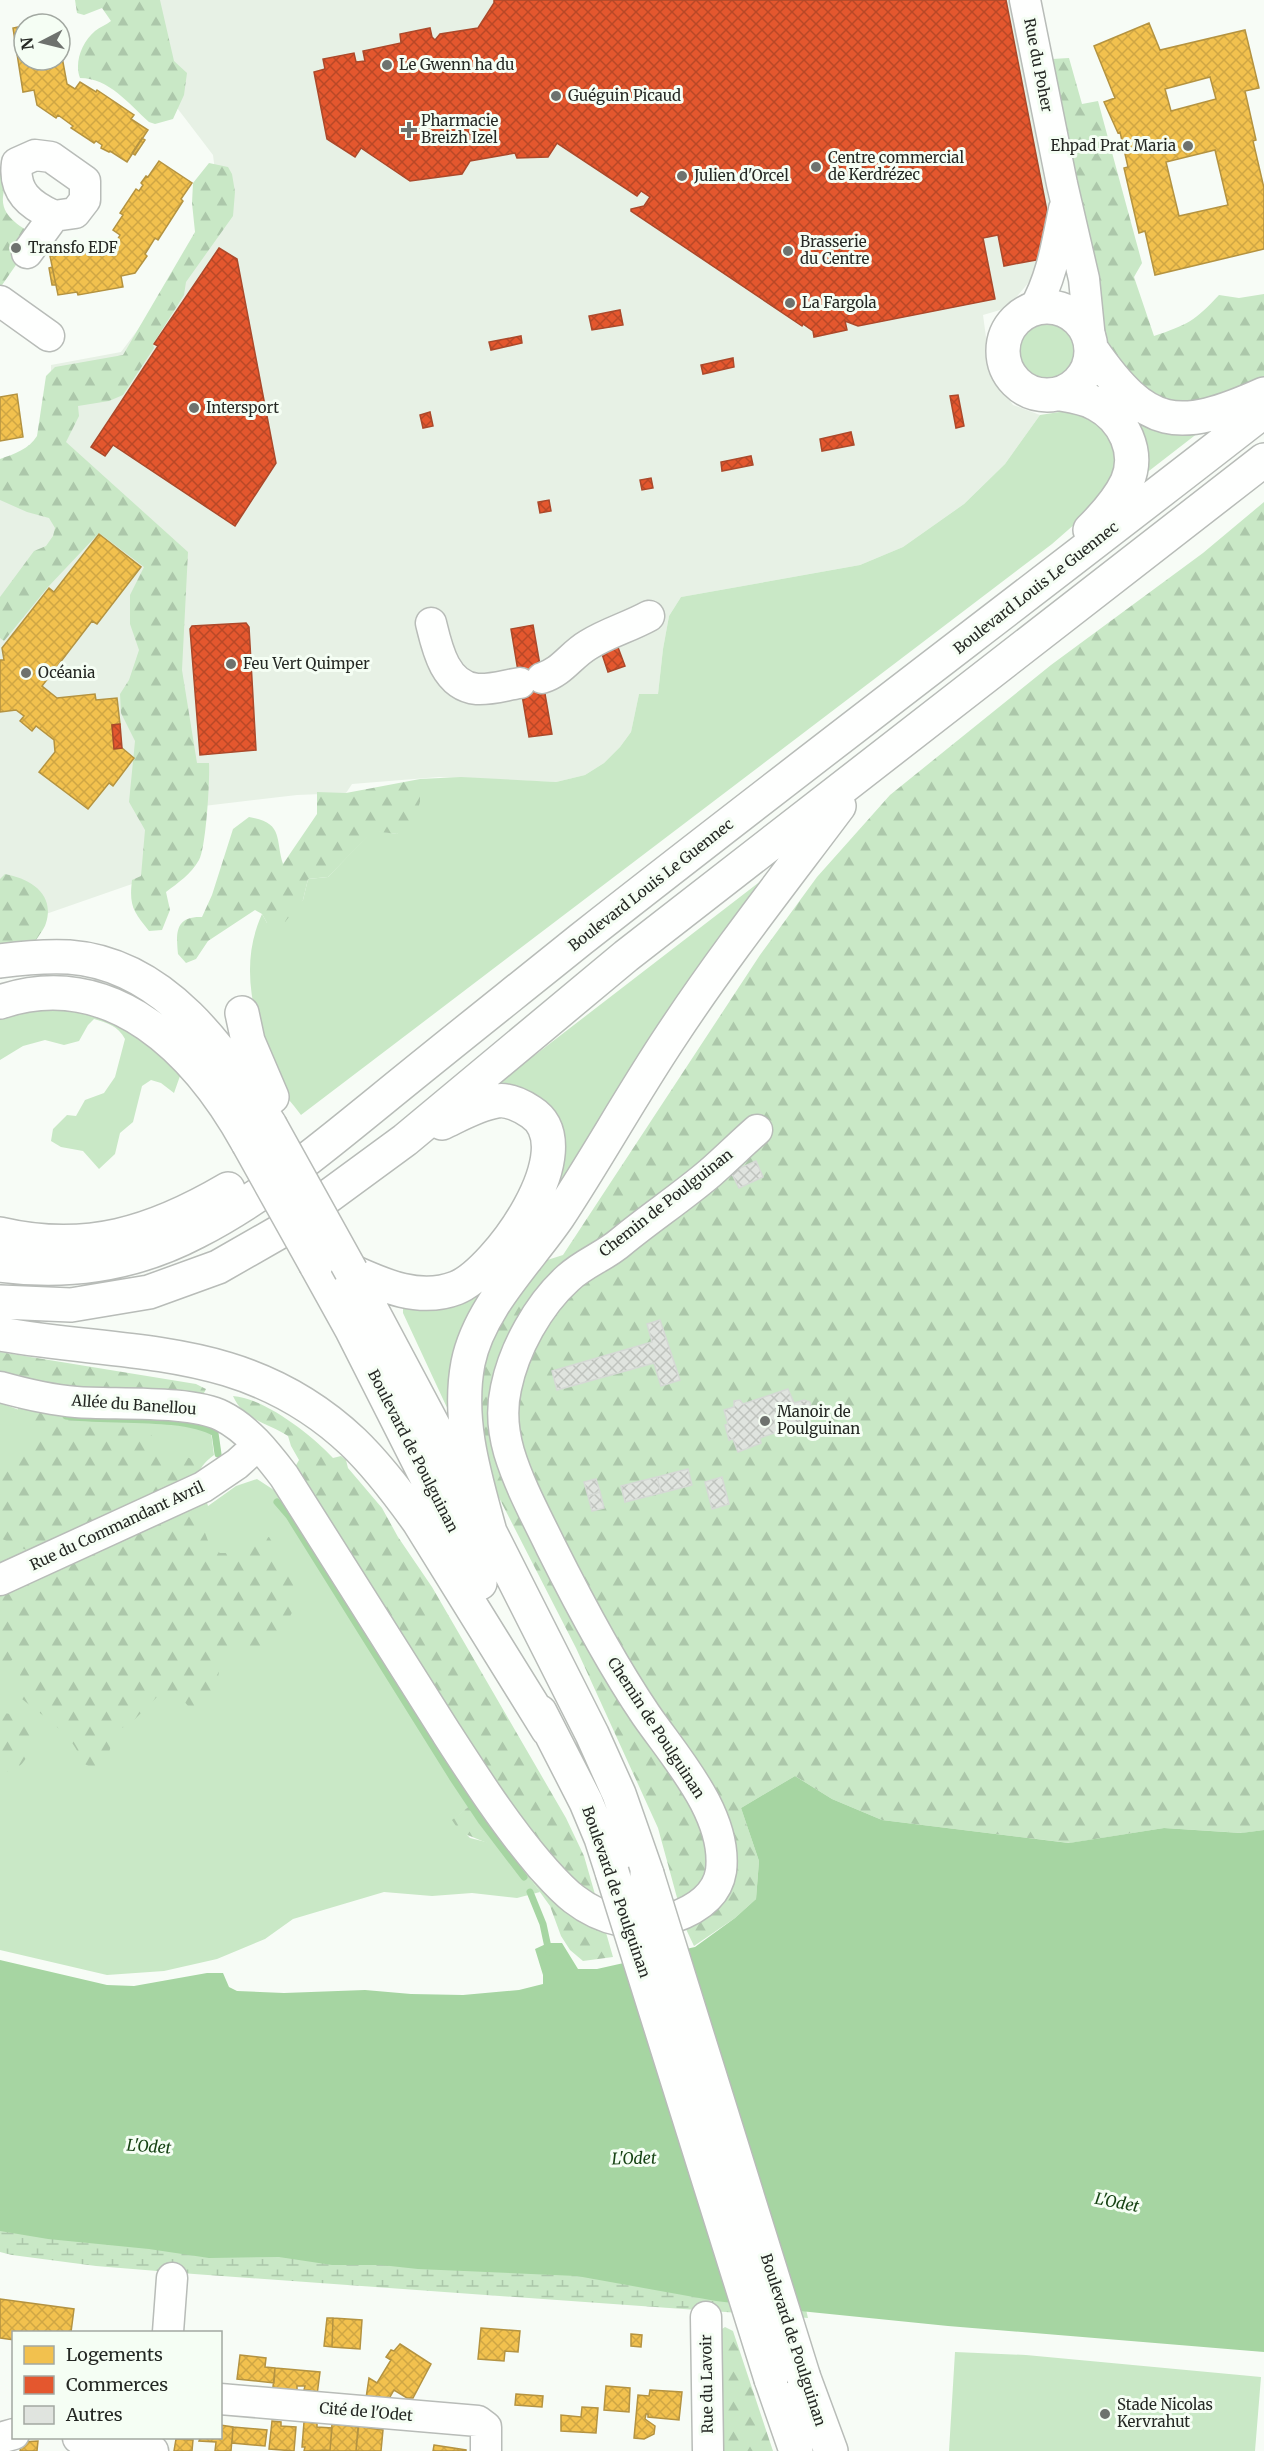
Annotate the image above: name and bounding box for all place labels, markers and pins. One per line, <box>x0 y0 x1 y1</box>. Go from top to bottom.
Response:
place label: Le Gwenn ha du <box>399 55 515 74</box>
marker: Le Gwenn ha du <box>380 58 394 72</box>
place label: Guéguin Picaud <box>568 86 681 105</box>
marker: Guéguin Picaud <box>549 89 563 103</box>
place label: Pharmacie Breizh Izel <box>421 111 499 147</box>
marker: Pharmacie Breizh Izel <box>402 123 416 137</box>
place label: Ehpad Prat Maria <box>1051 136 1176 155</box>
marker: Ehpad Prat Maria <box>1181 139 1195 153</box>
place label: Centre commercial de Kerdrézec <box>828 148 964 184</box>
marker: Centre commercial de Kerdrézec <box>809 160 823 174</box>
place label: Julien d'Orcel <box>693 166 789 185</box>
marker: Julien d'Orcel <box>675 169 689 183</box>
place label: Brasserie du Centre <box>800 232 869 268</box>
place label: Transfo EDF <box>28 238 118 257</box>
marker: Transfo EDF <box>9 241 23 255</box>
marker: Brasserie du Centre <box>781 244 795 258</box>
place label: La Fargola <box>802 293 877 312</box>
marker: La Fargola <box>783 296 797 310</box>
place label: Intersport <box>206 398 279 417</box>
marker: Intersport <box>187 401 201 415</box>
place label: Feu Vert Quimper <box>243 654 370 673</box>
marker: Feu Vert Quimper <box>224 657 238 671</box>
place label: Océania <box>38 663 95 682</box>
marker: Océania <box>19 666 33 680</box>
place label: Manoir de Poulguinan <box>777 1402 860 1438</box>
marker: Manoir de Poulguinan <box>758 1414 772 1428</box>
place label: Stade Nicolas Kervrahut <box>1117 2395 1213 2431</box>
marker: Stade Nicolas Kervrahut <box>1098 2407 1112 2421</box>

